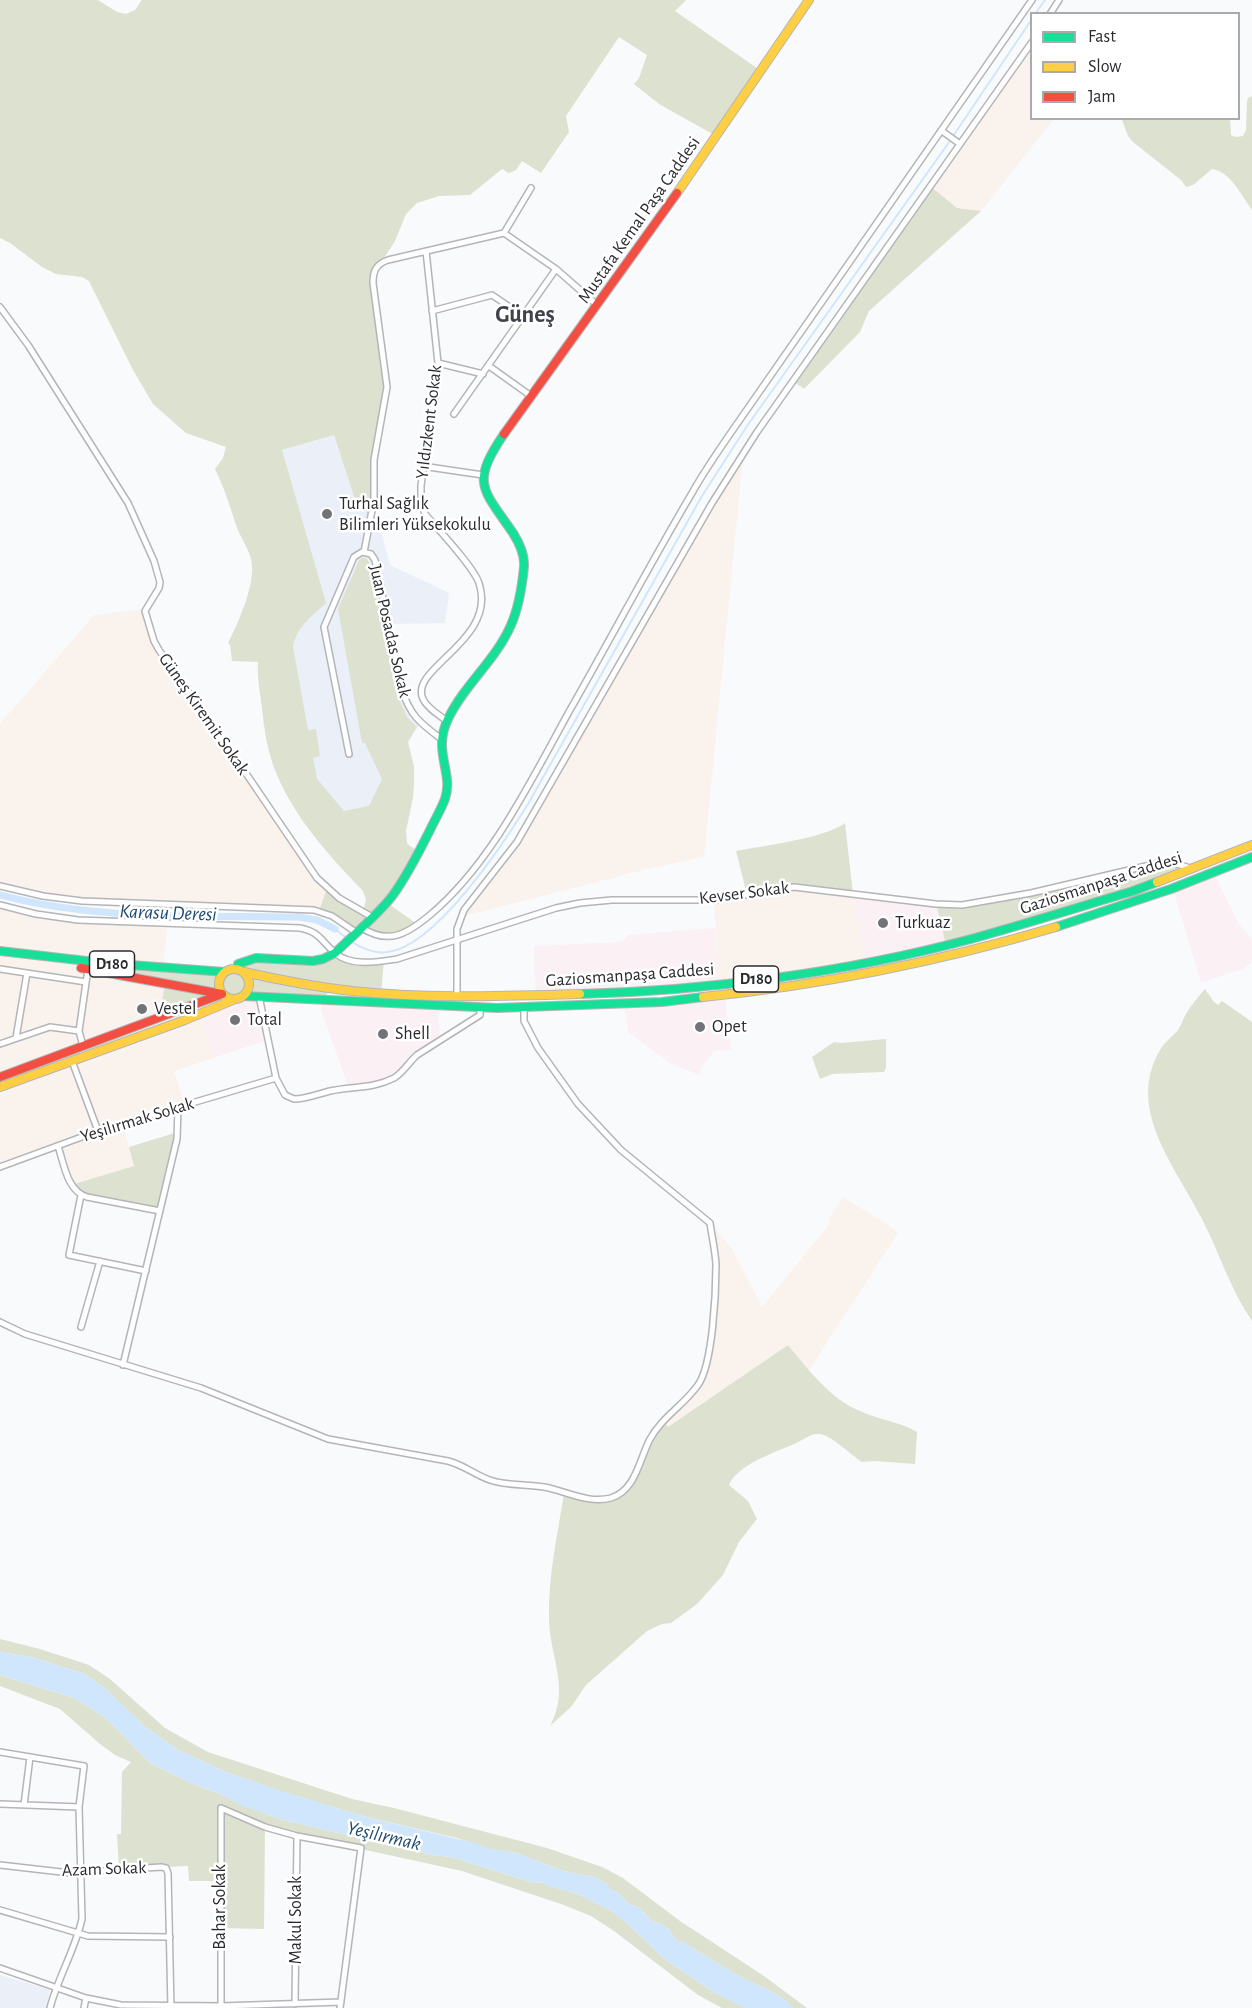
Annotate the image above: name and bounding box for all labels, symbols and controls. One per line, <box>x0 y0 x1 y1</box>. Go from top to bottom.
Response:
legend <box>1030 12 1240 120</box>
text: Fast <box>1088 28 1116 46</box>
text: Slow <box>1088 58 1121 76</box>
text: Jam <box>1088 88 1116 106</box>
street label: Mustafa Kemal Paşa Caddesi <box>573 132 705 308</box>
district label: Güneş <box>495 301 555 329</box>
street label: Yıldızkent Sokak <box>411 364 447 480</box>
place label: Turhal Sağlık Bilimleri Yüksekokulu <box>339 493 491 536</box>
marker: Turhal Sağlık Bilimleri Yüksekokulu <box>320 507 334 521</box>
street label: Juan Posadas Sokak <box>364 562 416 700</box>
street label: Güneş Kiremit Sokak <box>154 649 254 779</box>
street label: Gaziosmanpaşa Caddesi <box>1017 847 1185 919</box>
street label: Kevser Sokak <box>698 877 790 909</box>
water label: Karasu Deresi <box>119 899 217 927</box>
place label: Turkuaz <box>895 912 950 934</box>
marker: Turkuaz <box>876 916 890 930</box>
road number: D180 <box>90 951 134 977</box>
street label: Gaziosmanpaşa Caddesi <box>545 958 715 992</box>
road number: D180 <box>734 966 778 992</box>
place label: Vestel <box>154 998 197 1020</box>
marker: Vestel <box>135 1002 149 1016</box>
place label: Total <box>247 1009 282 1031</box>
marker: Total <box>228 1013 242 1027</box>
place label: Opet <box>712 1016 747 1038</box>
marker: Opet <box>693 1020 707 1034</box>
place label: Shell <box>395 1023 430 1045</box>
marker: Shell <box>376 1027 390 1041</box>
street label: Yeşilırmak Sokak <box>78 1092 196 1148</box>
water label: Yeşilırmak <box>345 1816 423 1856</box>
street label: Azam Sokak <box>61 1857 147 1881</box>
street label: Bahar Sokak <box>209 1864 231 1950</box>
street label: Makul Sokak <box>285 1876 307 1964</box>

